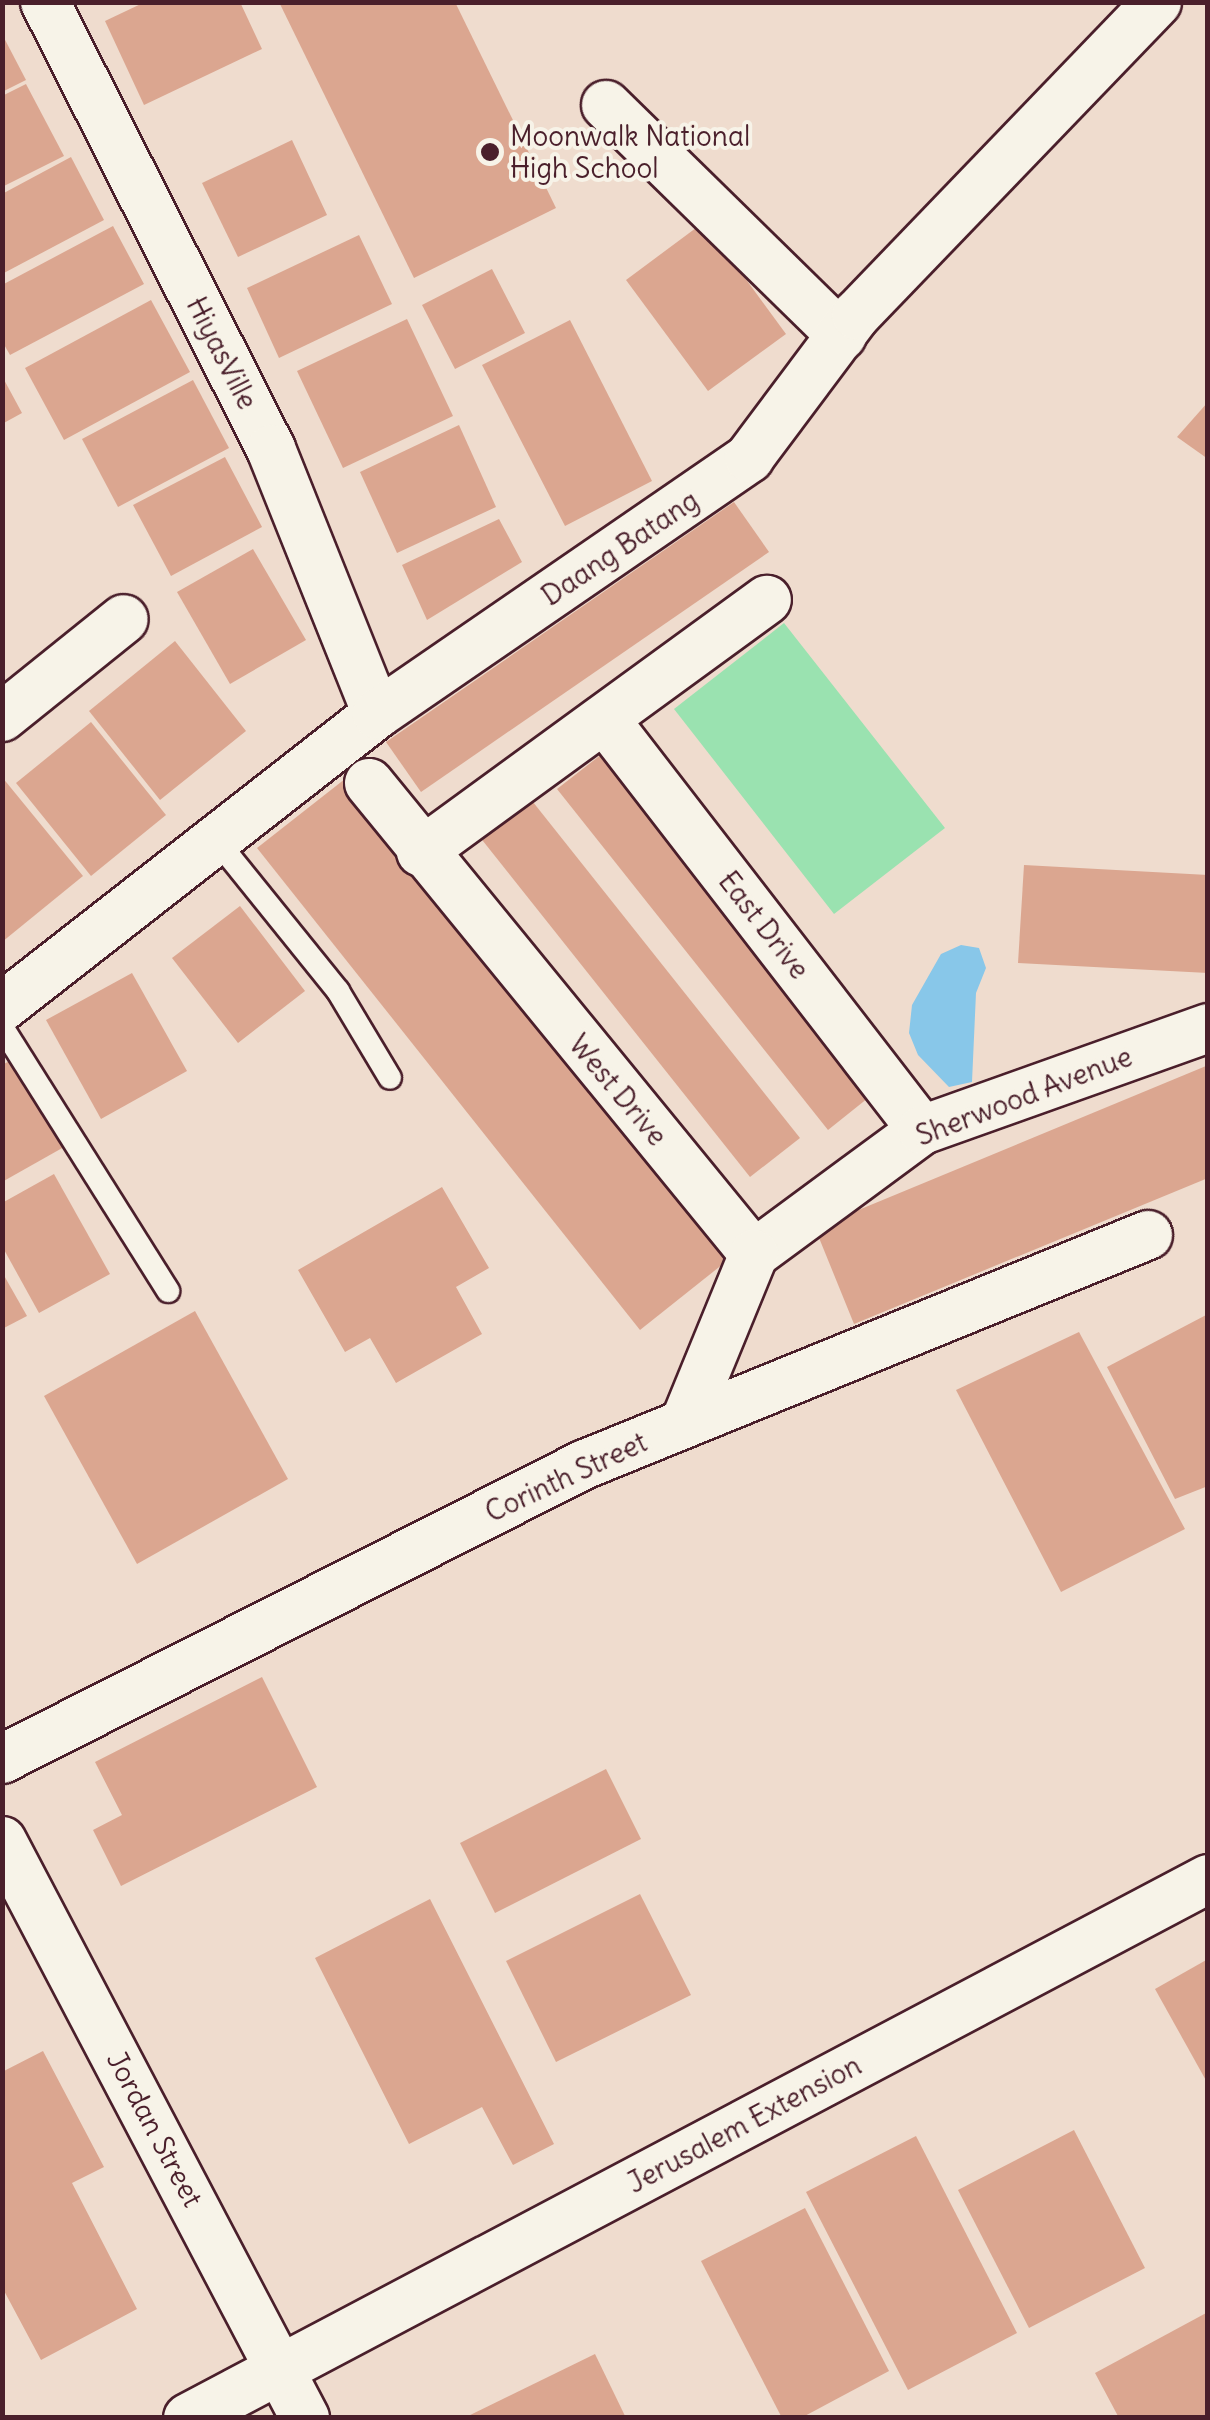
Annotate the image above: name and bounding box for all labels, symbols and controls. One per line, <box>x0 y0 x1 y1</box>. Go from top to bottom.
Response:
place label: Moonwalk National High School <box>510 119 750 185</box>
marker: Moonwalk National High School <box>479 141 501 163</box>
street label: HiyasVille <box>179 291 265 415</box>
street label: Daang Batang <box>535 483 705 613</box>
street label: East Drive <box>712 865 816 985</box>
street label: West Drive <box>562 1028 674 1152</box>
street label: Sherwood Avenue <box>911 1039 1137 1153</box>
street label: Corinth Street <box>480 1425 652 1529</box>
street label: Jordan Street <box>100 2046 210 2212</box>
street label: Jerusalem Extension <box>621 2048 867 2200</box>

